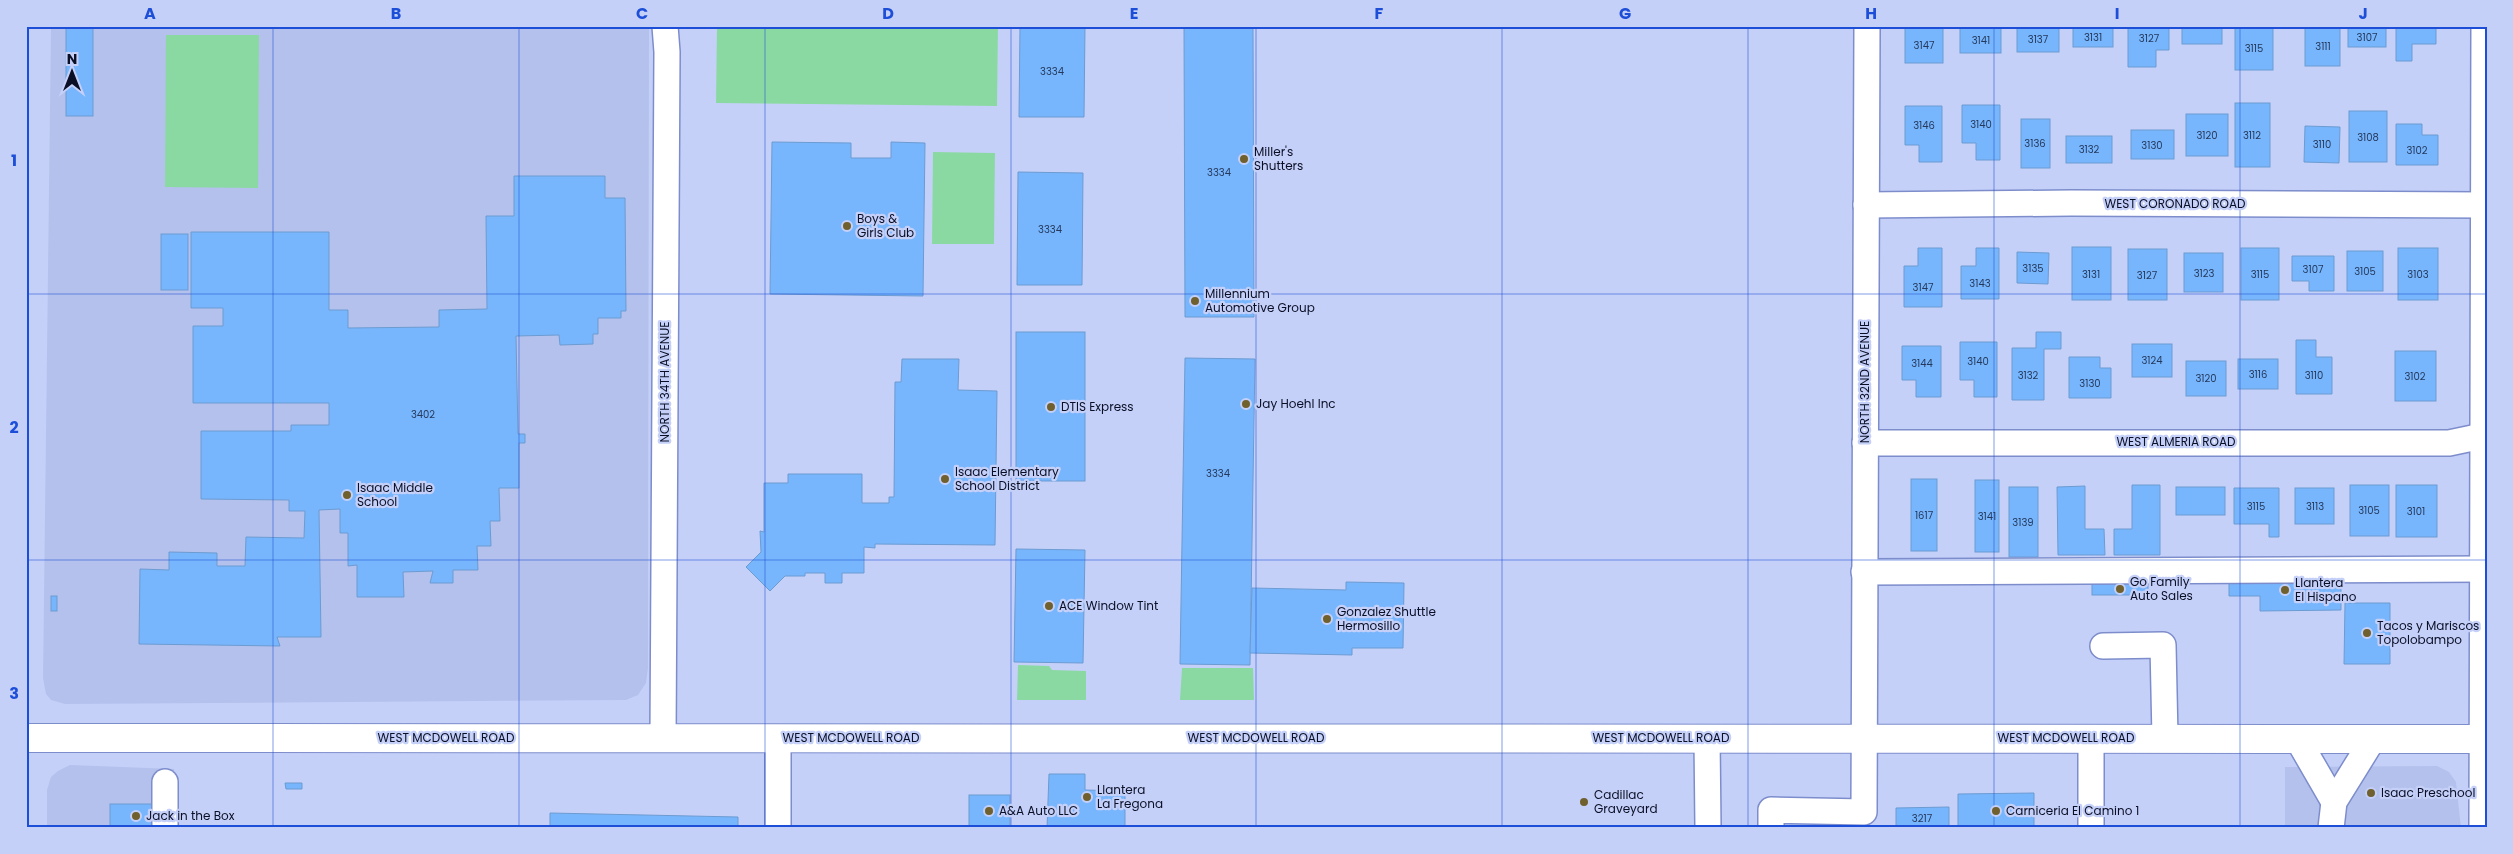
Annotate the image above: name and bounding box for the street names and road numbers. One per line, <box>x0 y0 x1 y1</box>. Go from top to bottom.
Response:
street label: WEST CORONADO ROAD <box>2105 195 2245 212</box>
street label: NORTH 32ND AVENUE <box>1856 321 1873 443</box>
street label: NORTH 34TH AVENUE <box>656 322 673 442</box>
street label: WEST ALMERIA ROAD <box>2116 433 2236 450</box>
street label: WEST MCDOWELL ROAD <box>378 729 514 746</box>
street label: WEST MCDOWELL ROAD <box>783 729 919 746</box>
street label: WEST MCDOWELL ROAD <box>1188 729 1324 746</box>
street label: WEST MCDOWELL ROAD <box>1593 729 1729 746</box>
street label: WEST MCDOWELL ROAD <box>1998 729 2134 746</box>

